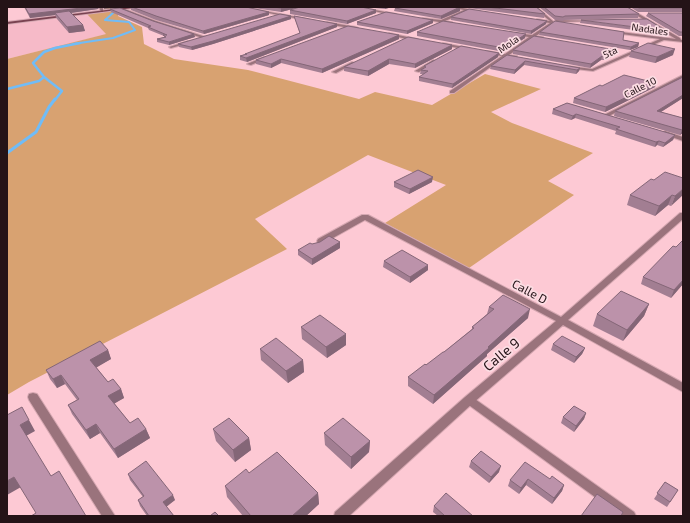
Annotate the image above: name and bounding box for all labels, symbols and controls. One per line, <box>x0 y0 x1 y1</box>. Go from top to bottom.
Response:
street label: Nadales <box>631 20 669 38</box>
street label: Mola <box>495 33 521 55</box>
street label: 5ta <box>601 43 619 61</box>
street label: Calle 10 <box>622 74 658 100</box>
street label: Calle D <box>510 276 550 306</box>
street label: Calle 9 <box>479 334 523 374</box>

